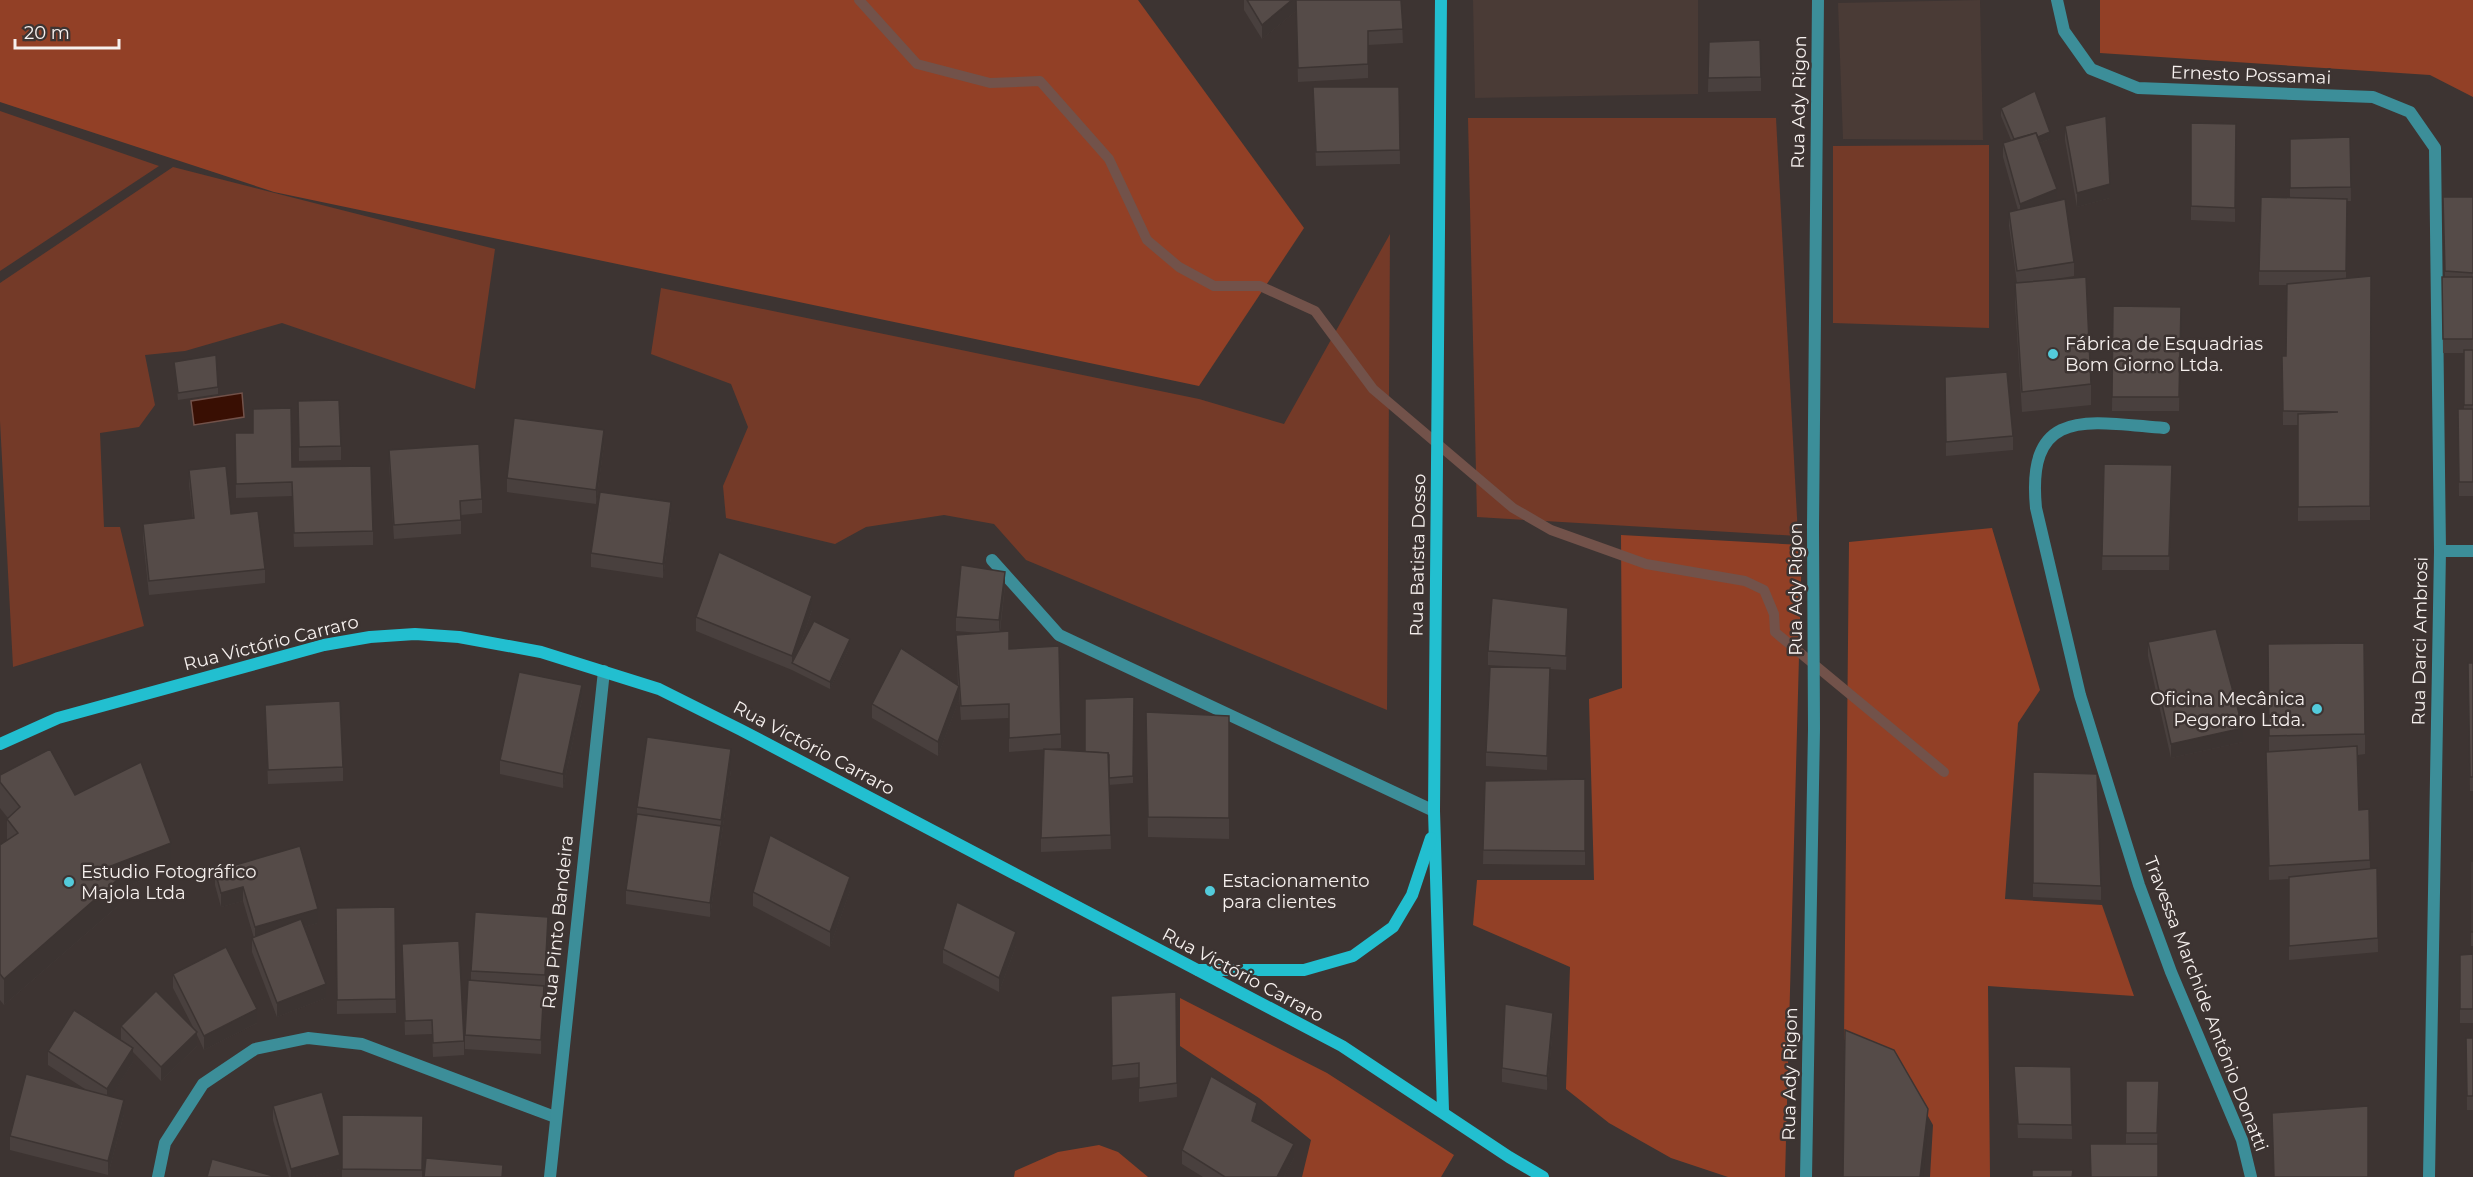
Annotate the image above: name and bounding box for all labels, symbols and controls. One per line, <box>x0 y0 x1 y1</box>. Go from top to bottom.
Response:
scale bar <box>15 12 118 50</box>
text: 20 m <box>24 22 70 44</box>
street label: Rua Ady Rigon <box>1787 35 1811 169</box>
street label: Ernesto Possamai <box>2170 61 2332 89</box>
place label: Fábrica de Esquadrias Bom Giorno Ltda. <box>2065 333 2263 376</box>
marker: Fábrica de Esquadrias Bom Giorno Ltda. <box>2046 347 2060 361</box>
street label: Rua Batista Dosso <box>1406 473 1430 637</box>
street label: Rua Ady Rigon <box>1785 522 1807 656</box>
street label: Rua Darci Ambrosi <box>2408 557 2432 725</box>
street label: Rua Victório Carraro <box>181 611 361 675</box>
place label: Oficina Mecânica Pegoraro Ltda. <box>2150 688 2305 731</box>
street label: Rua Victório Carraro <box>730 696 898 800</box>
marker: Oficina Mecânica Pegoraro Ltda. <box>2310 702 2324 716</box>
street label: Rua Pinto Bandeira <box>538 834 578 1010</box>
street label: Travessa Marchide Antônio Donatti <box>2139 853 2273 1155</box>
place label: Estudio Fotográfico Majola Ltda <box>81 861 256 904</box>
place label: Estacionamento para clientes <box>1222 870 1370 913</box>
marker: Estudio Fotográfico Majola Ltda <box>62 875 76 889</box>
marker: Estacionamento para clientes <box>1203 884 1217 898</box>
street label: Rua Victório Carraro <box>1159 923 1327 1027</box>
street label: Rua Ady Rigon <box>1778 1007 1802 1141</box>

